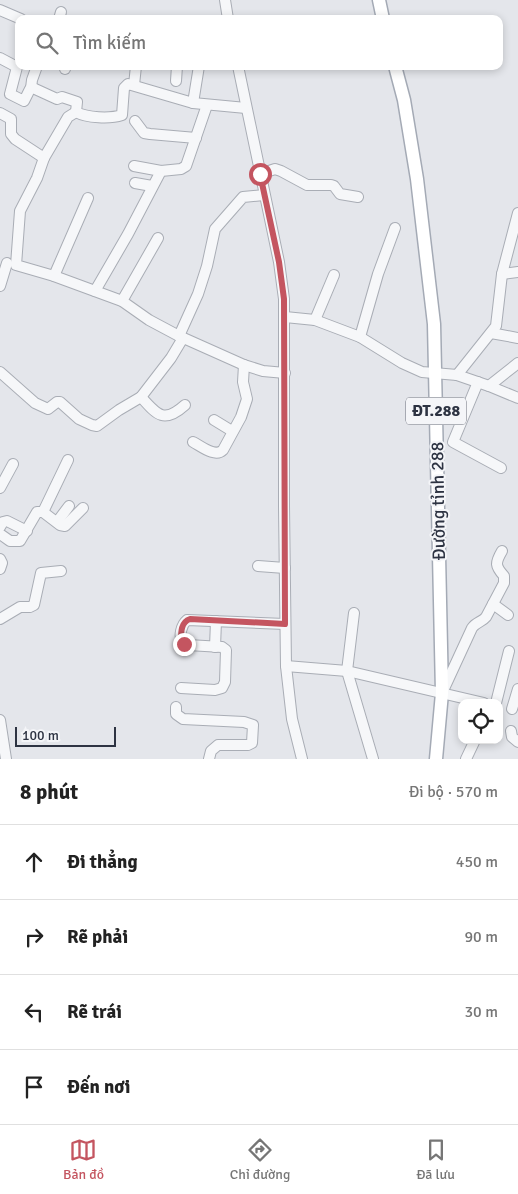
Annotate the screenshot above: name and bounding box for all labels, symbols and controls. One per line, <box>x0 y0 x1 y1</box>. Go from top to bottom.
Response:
search box <box>15 15 503 70</box>
icon: search <box>33 29 61 57</box>
text: Tìm kiếm <box>73 31 146 55</box>
route start <box>249 163 272 186</box>
road number: ĐT.288 <box>406 398 466 424</box>
street label: Đường tỉnh 288 <box>426 442 450 560</box>
route end <box>173 633 196 656</box>
map controls <box>458 699 503 744</box>
button: locate <box>458 699 503 744</box>
scale bar <box>15 724 116 747</box>
text: 100 m <box>22 727 59 744</box>
text: 8 phút <box>20 779 78 805</box>
text: Đi bộ · 570 m <box>409 782 498 802</box>
icon: ahead <box>20 848 48 876</box>
text: Đi thẳng <box>67 850 138 874</box>
text: 450 m <box>456 852 498 872</box>
icon: right <box>20 923 48 951</box>
text: Rẽ phải <box>67 925 128 949</box>
text: 90 m <box>464 927 498 947</box>
icon: left <box>20 998 48 1026</box>
text: Rẽ trái <box>67 1000 122 1024</box>
text: 30 m <box>464 1002 498 1022</box>
icon: arrive <box>20 1073 48 1101</box>
text: Đến nơi <box>67 1075 130 1099</box>
tab: Bản đồ <box>63 1136 104 1183</box>
tab: Chỉ đường <box>230 1136 290 1183</box>
tab: Đã lưu <box>416 1136 455 1183</box>

